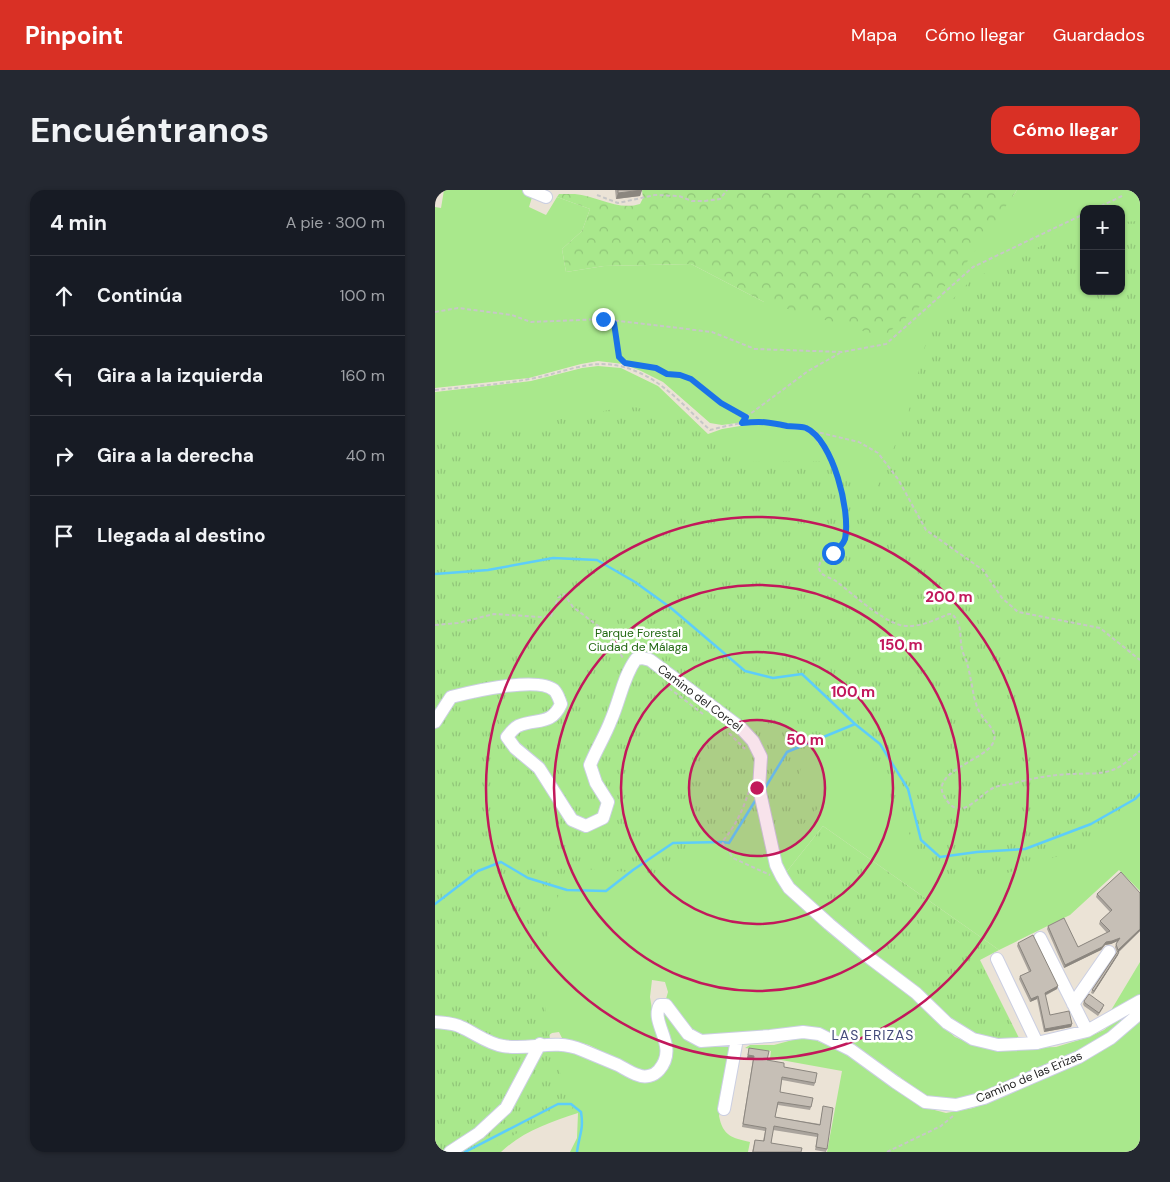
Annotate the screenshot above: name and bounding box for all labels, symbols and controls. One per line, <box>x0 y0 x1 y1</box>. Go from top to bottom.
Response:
text: Pinpoint <box>25 20 123 51</box>
text: Mapa <box>851 23 897 47</box>
text: Cómo llegar <box>925 23 1025 47</box>
text: Guardados <box>1053 23 1145 47</box>
button: Cómo llegar <box>991 106 1140 154</box>
text: Encuéntranos <box>30 107 269 153</box>
map controls <box>1080 205 1125 295</box>
button: + <box>1080 205 1125 250</box>
text: 4 min <box>50 209 107 237</box>
text: A pie · 300 m <box>286 212 385 233</box>
button: − <box>1080 250 1125 295</box>
icon: ahead <box>50 282 78 310</box>
text: Continúa <box>97 283 182 308</box>
text: 100 m <box>340 285 385 306</box>
route end <box>592 308 615 331</box>
icon: left <box>50 362 78 390</box>
text: Gira a la izquierda <box>97 363 263 388</box>
text: 160 m <box>341 365 385 386</box>
icon: right <box>50 442 78 470</box>
text: Gira a la derecha <box>97 443 254 468</box>
text: 40 m <box>346 445 385 466</box>
icon: arrive <box>50 522 78 550</box>
text: Llegada al destino <box>97 523 266 548</box>
route start <box>822 542 845 565</box>
text: 200 m <box>925 587 973 607</box>
park label: Parque Forestal Ciudad de Málaga <box>588 625 688 655</box>
text: 150 m <box>880 635 923 655</box>
street label: Camino del Corcel <box>654 661 746 735</box>
text: 100 m <box>831 682 875 702</box>
text: 50 m <box>786 730 824 750</box>
centre of rings <box>748 779 766 797</box>
district label: LAS ERIZAS <box>831 1026 915 1044</box>
street label: Camino de las Erizas <box>973 1047 1085 1107</box>

